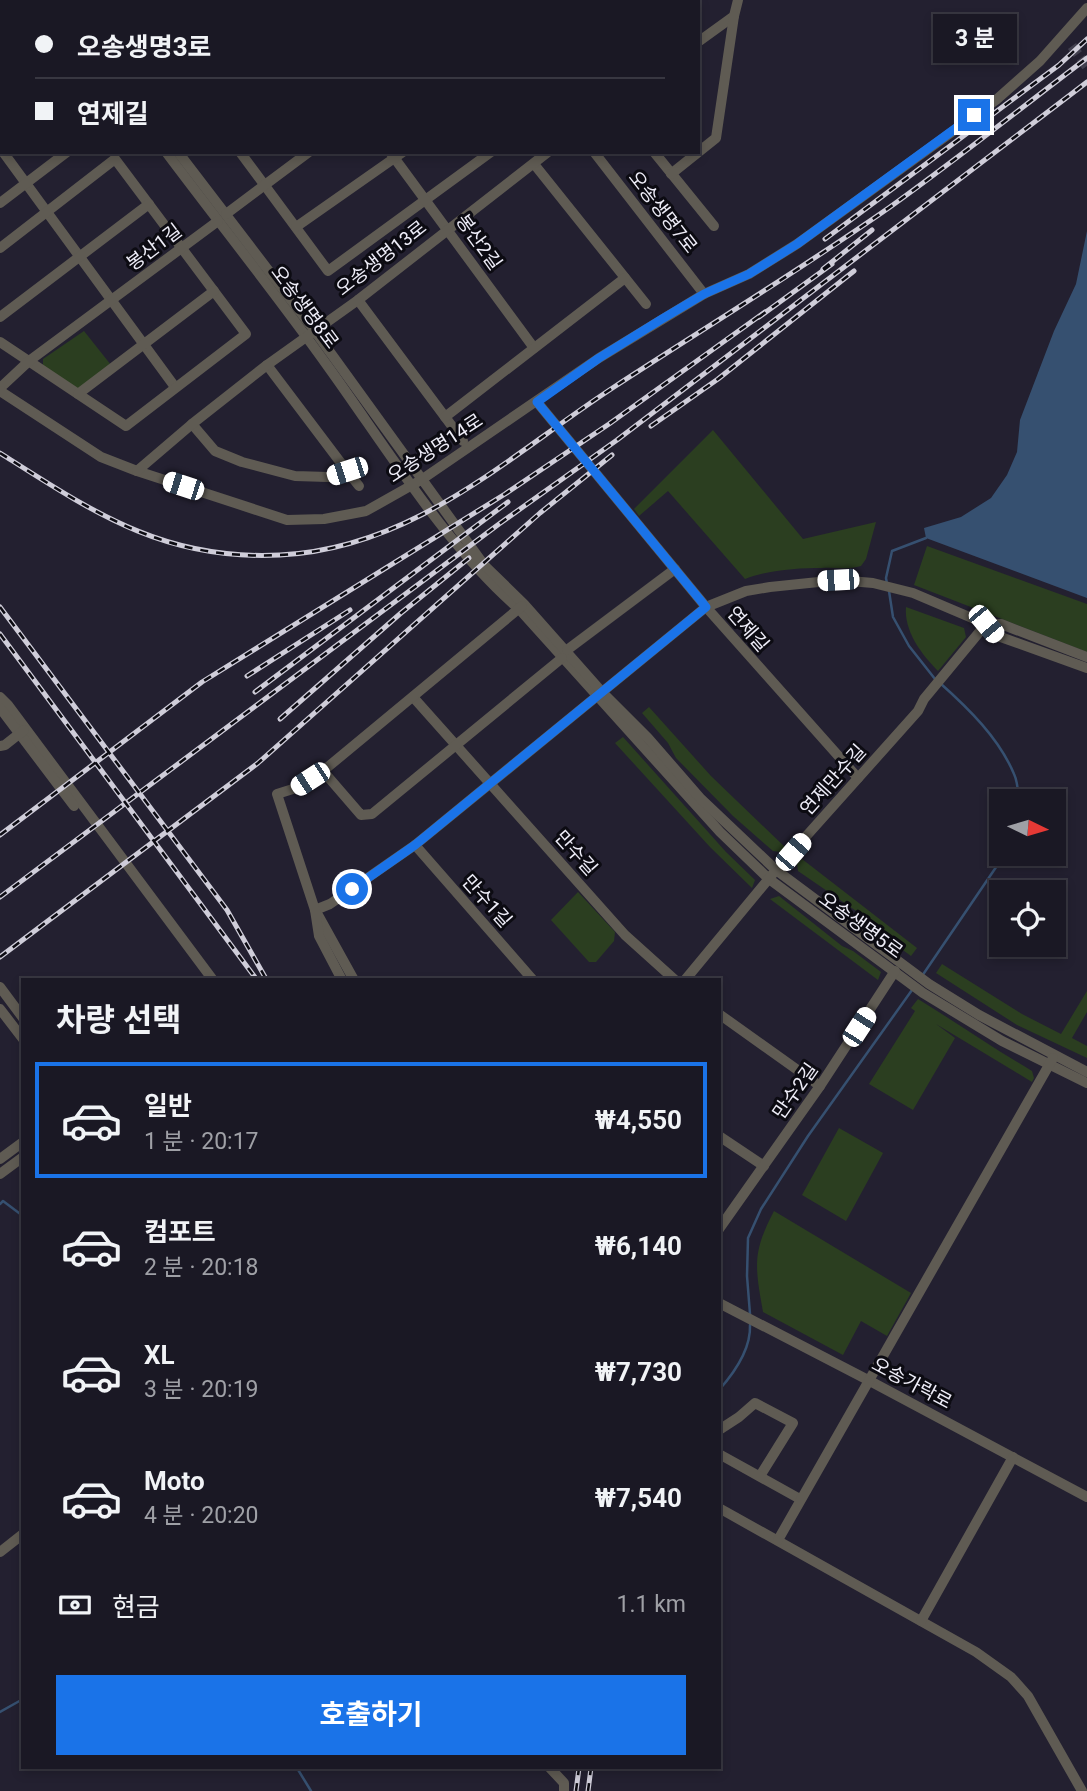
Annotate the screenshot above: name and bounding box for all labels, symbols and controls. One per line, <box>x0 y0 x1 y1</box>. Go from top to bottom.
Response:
callout: 3 분 <box>932 13 1016 62</box>
text: 3 분 <box>955 25 995 52</box>
text: 오송생명3로 <box>77 32 212 62</box>
text: 연제길 <box>77 99 149 129</box>
route end <box>958 99 990 131</box>
street label: 오송생명7로 <box>624 166 702 258</box>
street label: 봉산2길 <box>451 210 507 274</box>
street label: 오송생명13로 <box>331 215 431 301</box>
street label: 봉산1길 <box>122 219 186 275</box>
street label: 오송생명8로 <box>266 261 344 353</box>
street label: 오송생명14로 <box>383 409 487 487</box>
car <box>324 455 371 487</box>
car <box>160 470 207 502</box>
car <box>817 568 860 592</box>
car <box>965 601 1008 647</box>
street label: 연제길 <box>722 602 774 656</box>
street label: 연제만수길 <box>795 740 871 820</box>
car <box>287 759 334 799</box>
north arrow <box>989 789 1066 866</box>
map controls <box>989 789 1066 957</box>
street label: 만수길 <box>550 826 602 880</box>
car <box>772 829 815 875</box>
street label: 만수1길 <box>457 870 517 932</box>
route start <box>336 873 368 905</box>
button: locate <box>989 880 1066 957</box>
street label: 오송생명5로 <box>815 887 907 963</box>
text: 차량 선택 <box>56 1001 182 1039</box>
car <box>839 1004 880 1050</box>
street label: 만수2길 <box>767 1059 823 1123</box>
icon: car <box>60 1089 123 1152</box>
text: 일반 <box>144 1091 192 1121</box>
text: ₩4,550 <box>595 1105 682 1135</box>
text: 1 분 · 20:17 <box>144 1128 259 1155</box>
icon: car <box>60 1215 123 1278</box>
text: 컴포트 <box>144 1217 216 1247</box>
text: ₩6,140 <box>595 1231 682 1261</box>
text: 2 분 · 20:18 <box>144 1254 259 1281</box>
text: XL <box>144 1340 175 1370</box>
icon: car <box>60 1341 123 1404</box>
street label: 오송가락로 <box>868 1352 956 1414</box>
text: ₩7,730 <box>595 1357 682 1387</box>
text: 3 분 · 20:19 <box>144 1376 259 1403</box>
text: Moto <box>144 1466 205 1496</box>
icon: car <box>60 1467 123 1530</box>
text: ₩7,540 <box>595 1483 682 1513</box>
text: 4 분 · 20:20 <box>144 1502 259 1529</box>
icon: cash <box>56 1586 94 1624</box>
text: 1.1 km <box>617 1591 686 1618</box>
text: 현금 <box>112 1592 160 1622</box>
button: 호출하기 <box>56 1675 686 1755</box>

